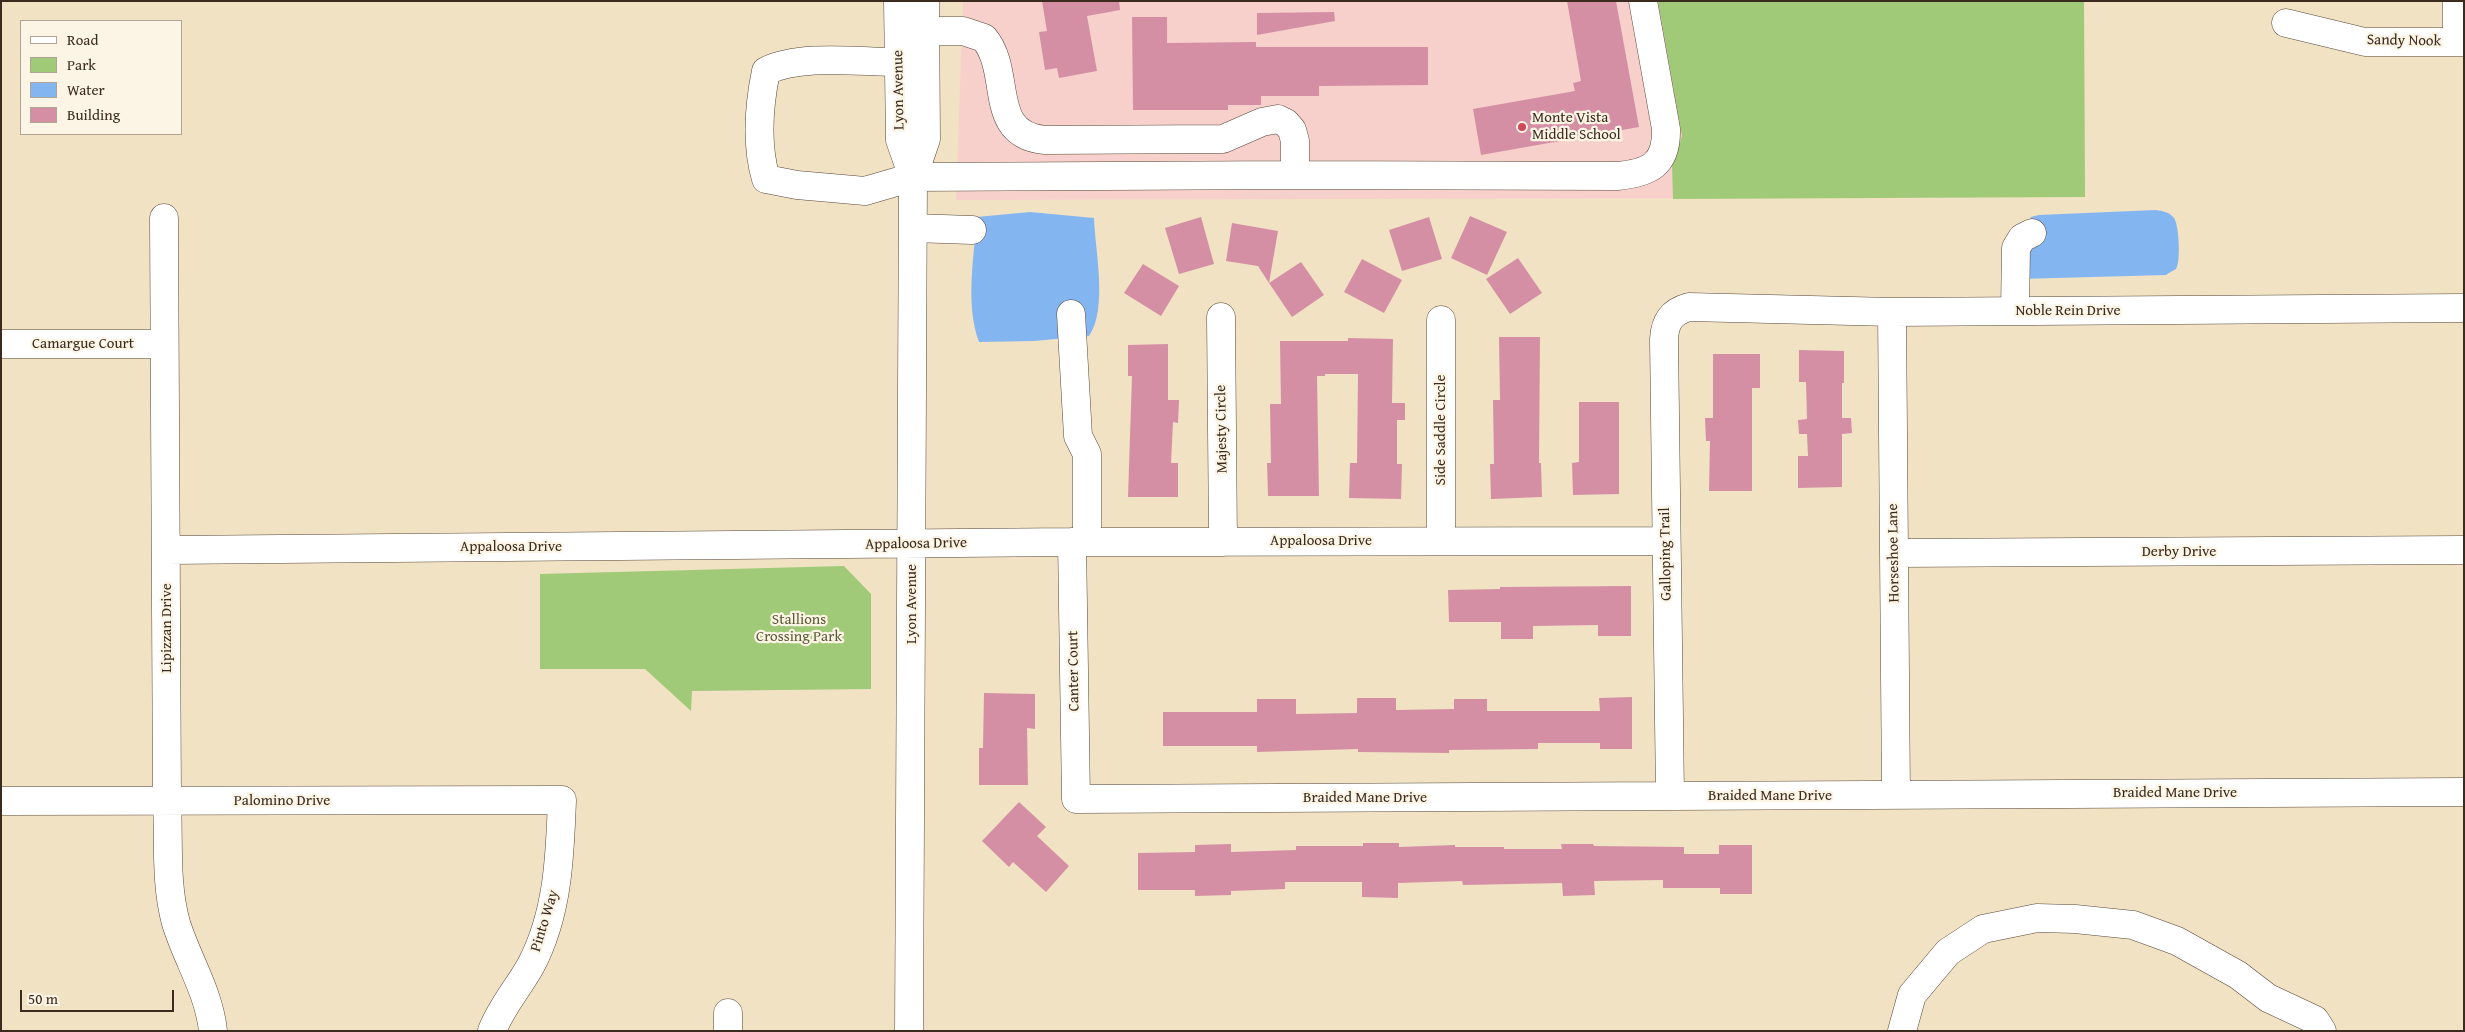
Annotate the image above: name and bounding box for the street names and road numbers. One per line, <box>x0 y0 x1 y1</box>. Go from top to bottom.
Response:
street label: Sandy Nook <box>2367 31 2441 51</box>
street label: Lyon Avenue <box>889 50 909 130</box>
street label: Noble Rein Drive <box>2015 302 2121 320</box>
street label: Camargue Court <box>32 335 134 353</box>
street label: Side Saddle Circle <box>1432 375 1450 485</box>
street label: Majesty Circle <box>1212 385 1232 473</box>
street label: Horseshoe Lane <box>1884 503 1904 603</box>
street label: Galloping Trail <box>1656 507 1676 601</box>
street label: Appaloosa Drive <box>1270 532 1372 550</box>
street label: Appaloosa Drive <box>865 534 967 554</box>
street label: Appaloosa Drive <box>460 538 562 556</box>
street label: Derby Drive <box>2142 543 2216 561</box>
street label: Lyon Avenue <box>903 564 921 644</box>
street label: Lipizzan Drive <box>158 583 176 673</box>
street label: Canter Court <box>1064 630 1084 712</box>
street label: Braided Mane Drive <box>2113 784 2237 802</box>
street label: Braided Mane Drive <box>1708 787 1832 805</box>
street label: Braided Mane Drive <box>1303 789 1427 807</box>
street label: Palomino Drive <box>234 792 330 810</box>
street label: Pinto Way <box>527 888 563 954</box>

